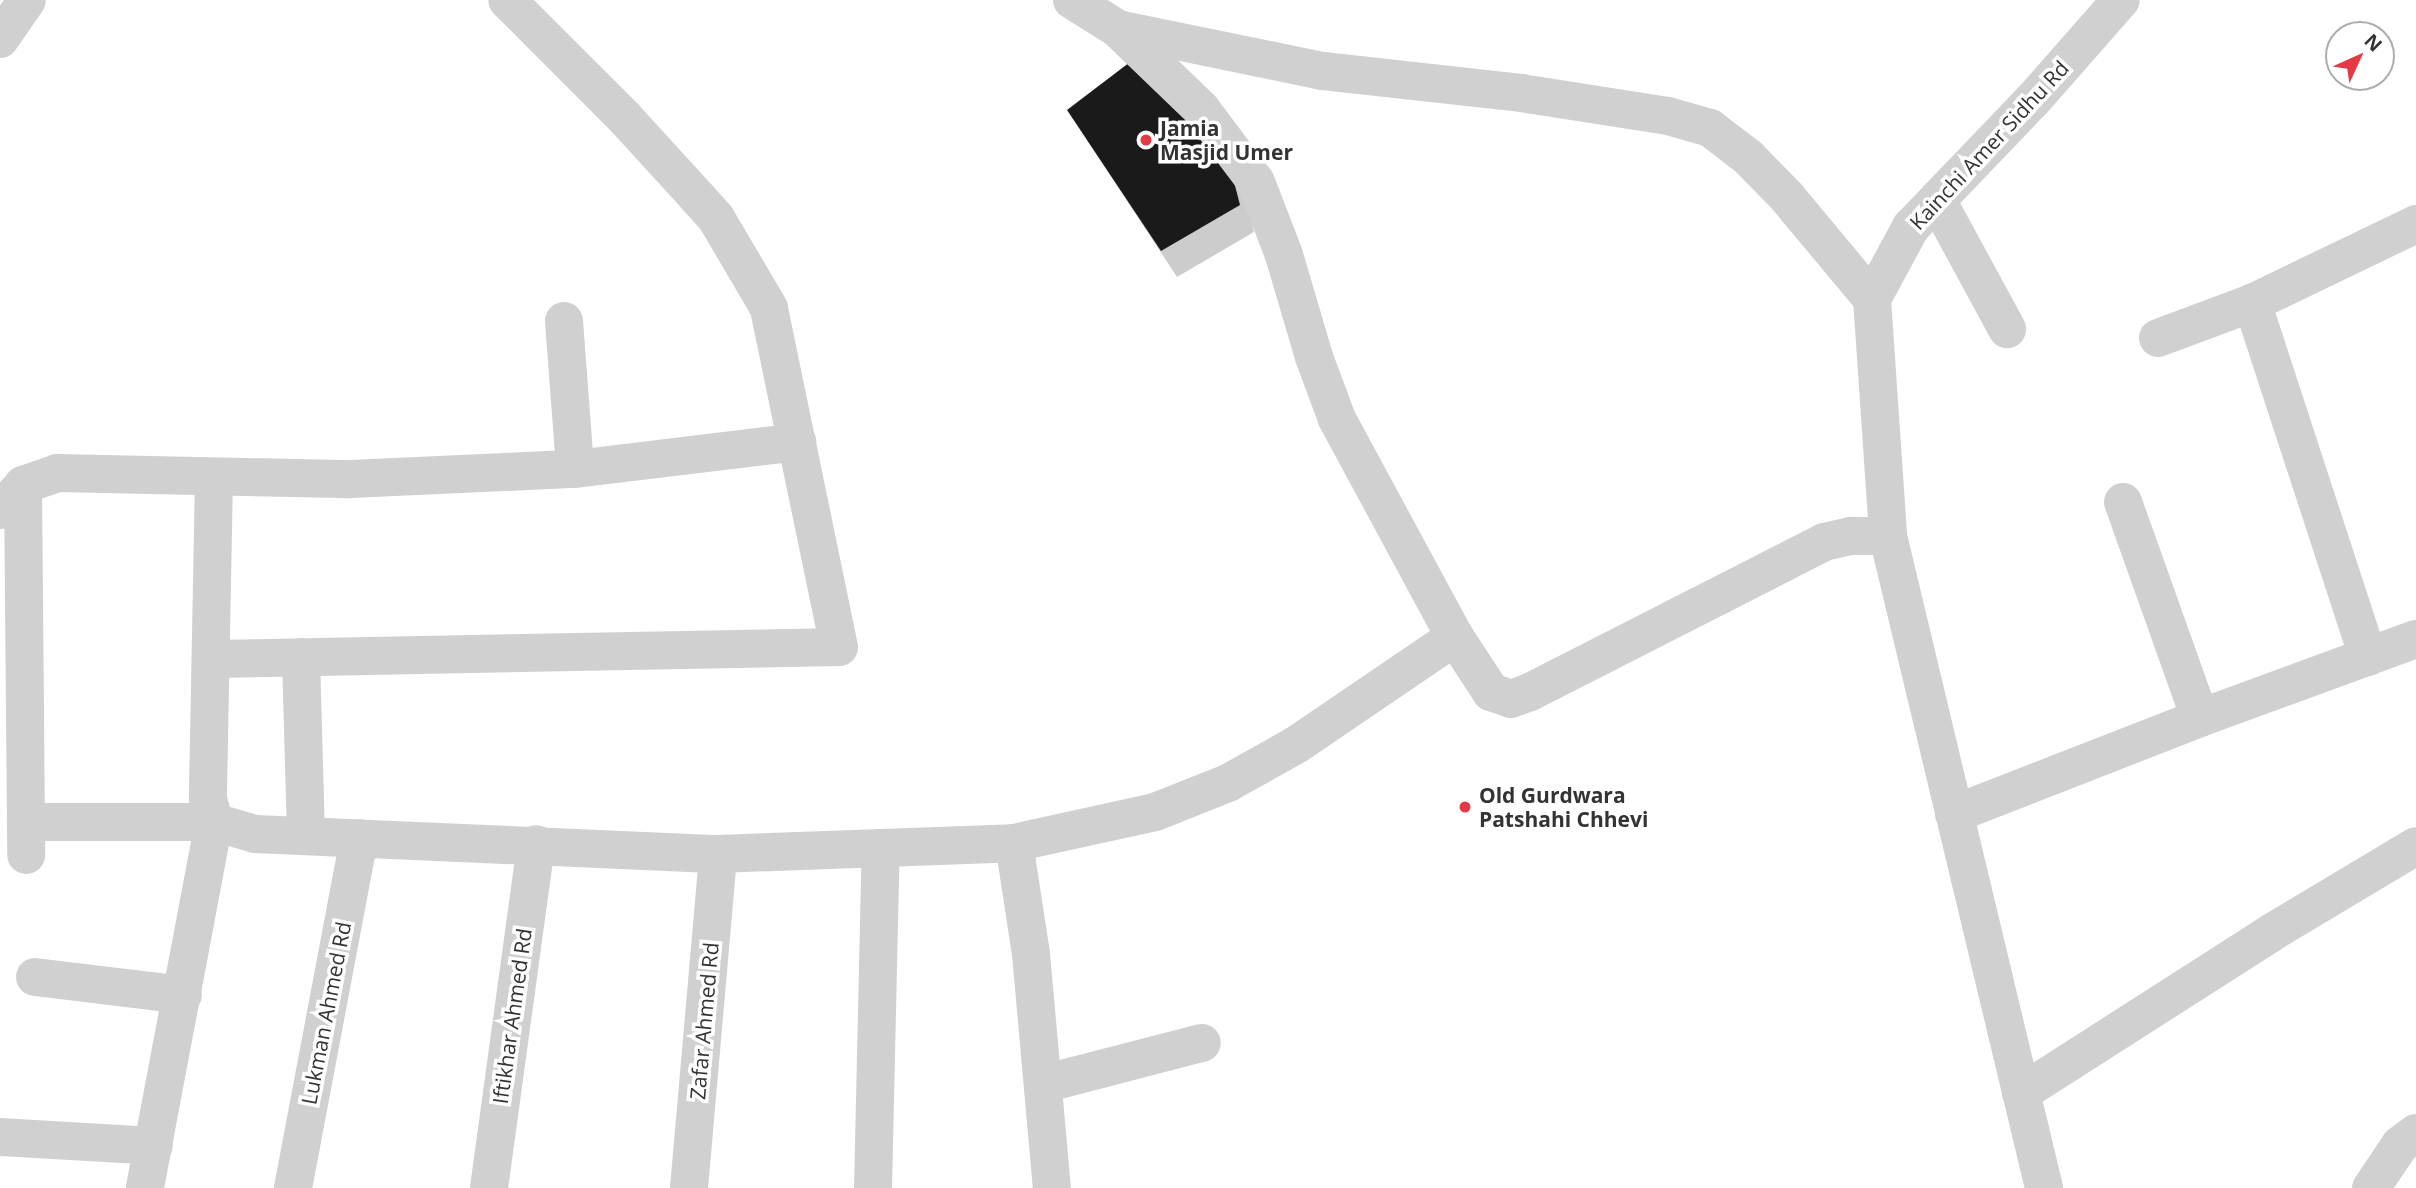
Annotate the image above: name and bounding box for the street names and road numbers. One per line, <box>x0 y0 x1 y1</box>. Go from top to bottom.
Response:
street label: Kainchi Amer Sidhu Rd <box>1904 55 2074 235</box>
street label: Lukman Ahmed Rd <box>296 919 356 1107</box>
street label: Iftikhar Ahmed Rd <box>487 927 537 1105</box>
street label: Zafar Ahmed Rd <box>685 941 723 1101</box>

